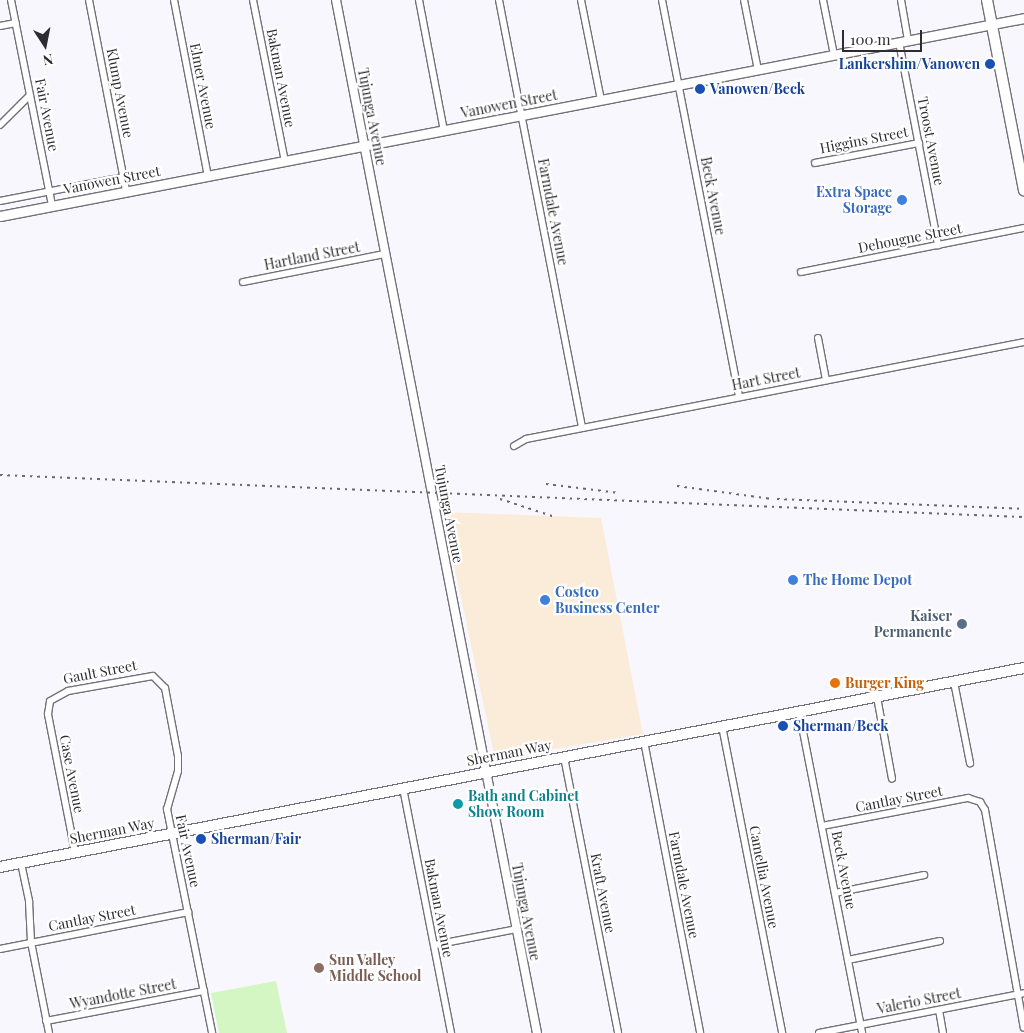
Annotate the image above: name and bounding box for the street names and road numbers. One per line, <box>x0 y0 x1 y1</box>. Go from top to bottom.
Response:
street label: Bakman Avenue <box>263 27 299 129</box>
street label: Elmer Avenue <box>186 41 220 131</box>
street label: Klump Avenue <box>103 46 137 140</box>
street label: Tujunga Avenue <box>354 66 390 168</box>
street label: Fair Avenue <box>32 77 62 153</box>
street label: Vanowen Street <box>459 86 559 122</box>
street label: Troost Avenue <box>914 95 948 187</box>
street label: Higgins Street <box>819 123 909 157</box>
street label: Beck Avenue <box>697 155 729 237</box>
street label: Farmdale Avenue <box>534 157 572 267</box>
street label: Vanowen Street <box>62 162 162 198</box>
street label: Dehougne Street <box>857 220 963 256</box>
street label: Hartland Street <box>263 238 361 274</box>
street label: Hart Street <box>730 364 802 394</box>
street label: Tujunga Avenue <box>431 463 467 565</box>
street label: Gault Street <box>62 657 138 687</box>
street label: Case Avenue <box>56 733 88 815</box>
street label: Sherman Way <box>465 737 553 769</box>
street label: Cantlay Street <box>854 782 944 816</box>
street label: Fair Avenue <box>172 813 204 889</box>
street label: Sherman Way <box>68 815 156 847</box>
street label: Camellia Avenue <box>746 824 782 930</box>
street label: Beck Avenue <box>828 829 860 911</box>
street label: Farmdale Avenue <box>665 830 703 940</box>
street label: Kraft Avenue <box>587 851 619 935</box>
street label: Bakman Avenue <box>421 857 457 959</box>
street label: Tujunga Avenue <box>508 861 544 963</box>
street label: Cantlay Street <box>47 901 137 935</box>
street label: Wyandotte Street <box>68 975 178 1013</box>
street label: Valerio Street <box>876 985 962 1017</box>

